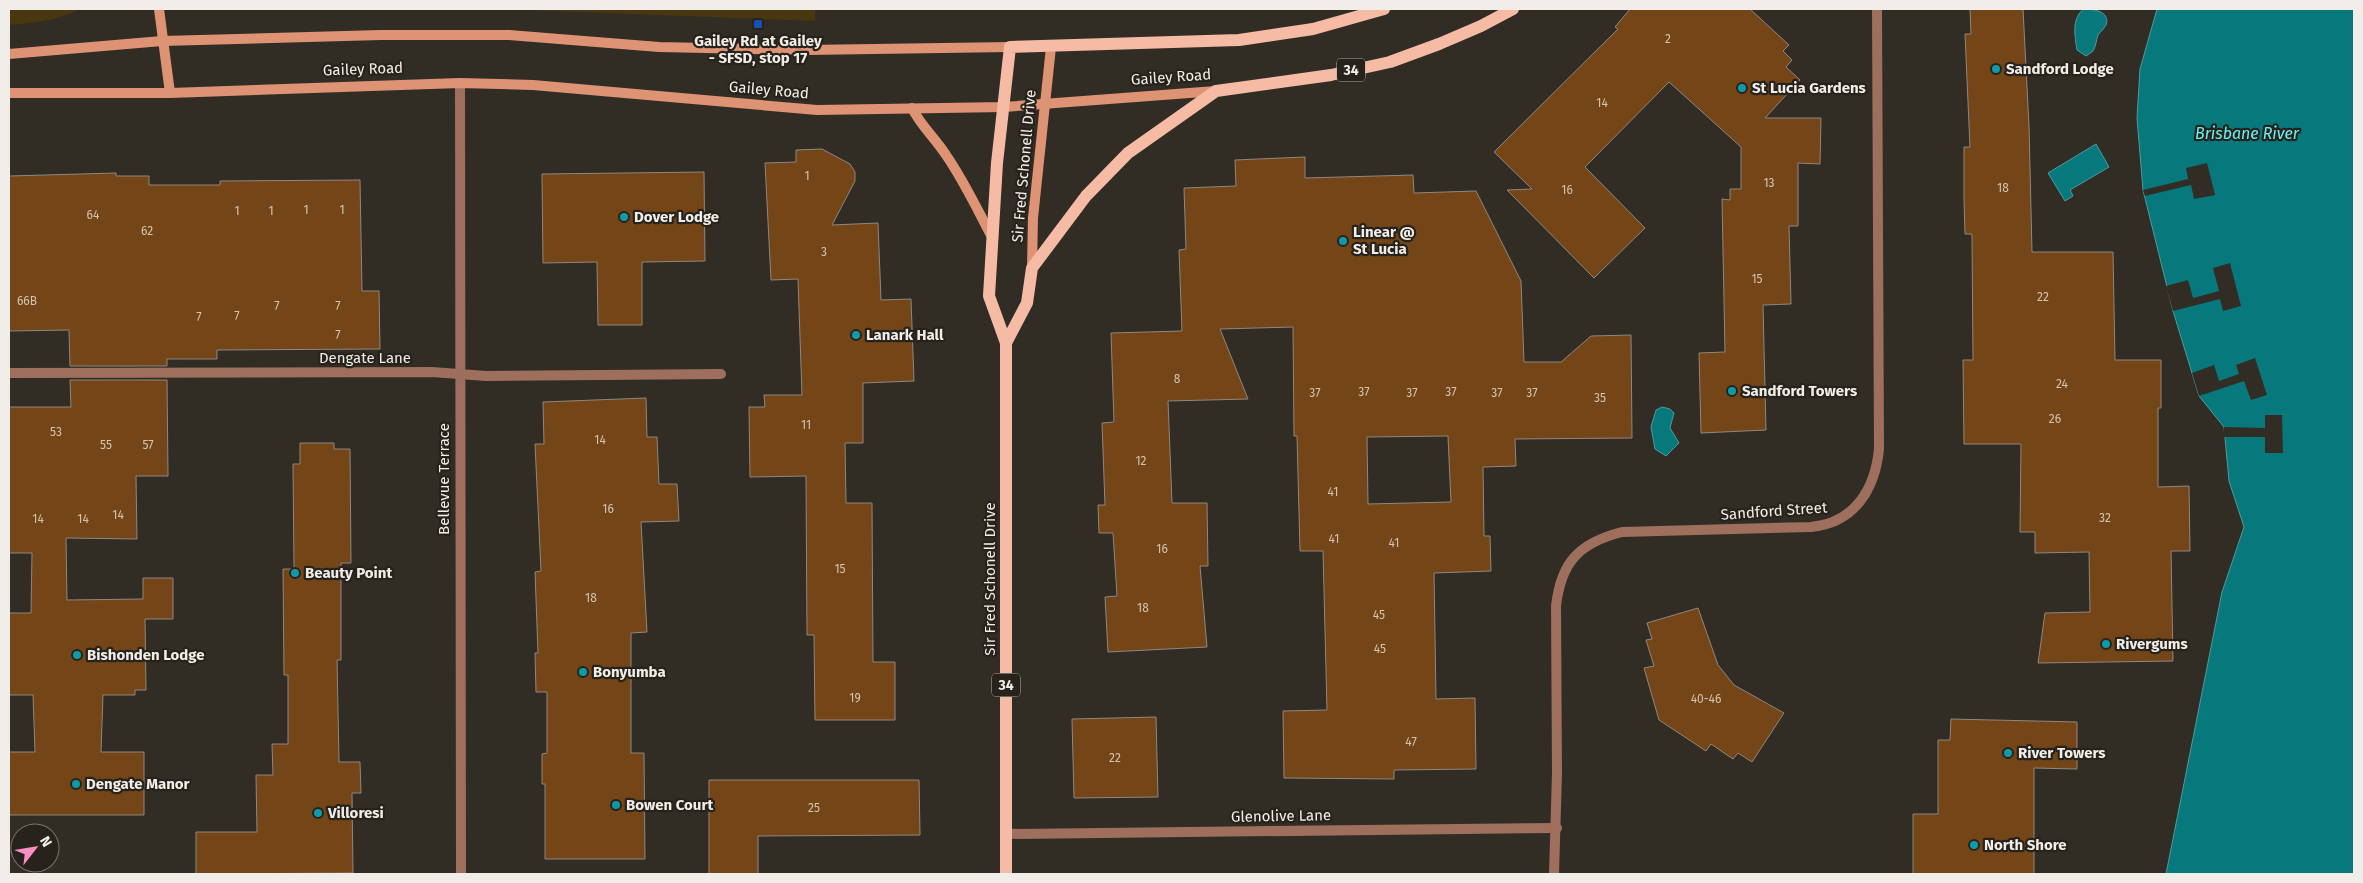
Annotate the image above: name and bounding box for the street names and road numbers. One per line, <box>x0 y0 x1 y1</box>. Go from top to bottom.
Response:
road number: 34 <box>1337 58 1365 82</box>
street label: Gailey Road <box>323 59 403 79</box>
street label: Gailey Road <box>1130 65 1212 89</box>
street label: Gailey Road <box>728 78 810 102</box>
street label: Sir Fred Schonell Drive <box>1008 89 1040 243</box>
street label: Dengate Lane <box>319 349 411 367</box>
street label: Bellevue Terrace <box>435 423 453 535</box>
street label: Sandford Street <box>1720 498 1828 524</box>
street label: Sir Fred Schonell Drive <box>981 502 999 656</box>
road number: 34 <box>992 674 1020 696</box>
street label: Glenolive Lane <box>1231 806 1331 826</box>

